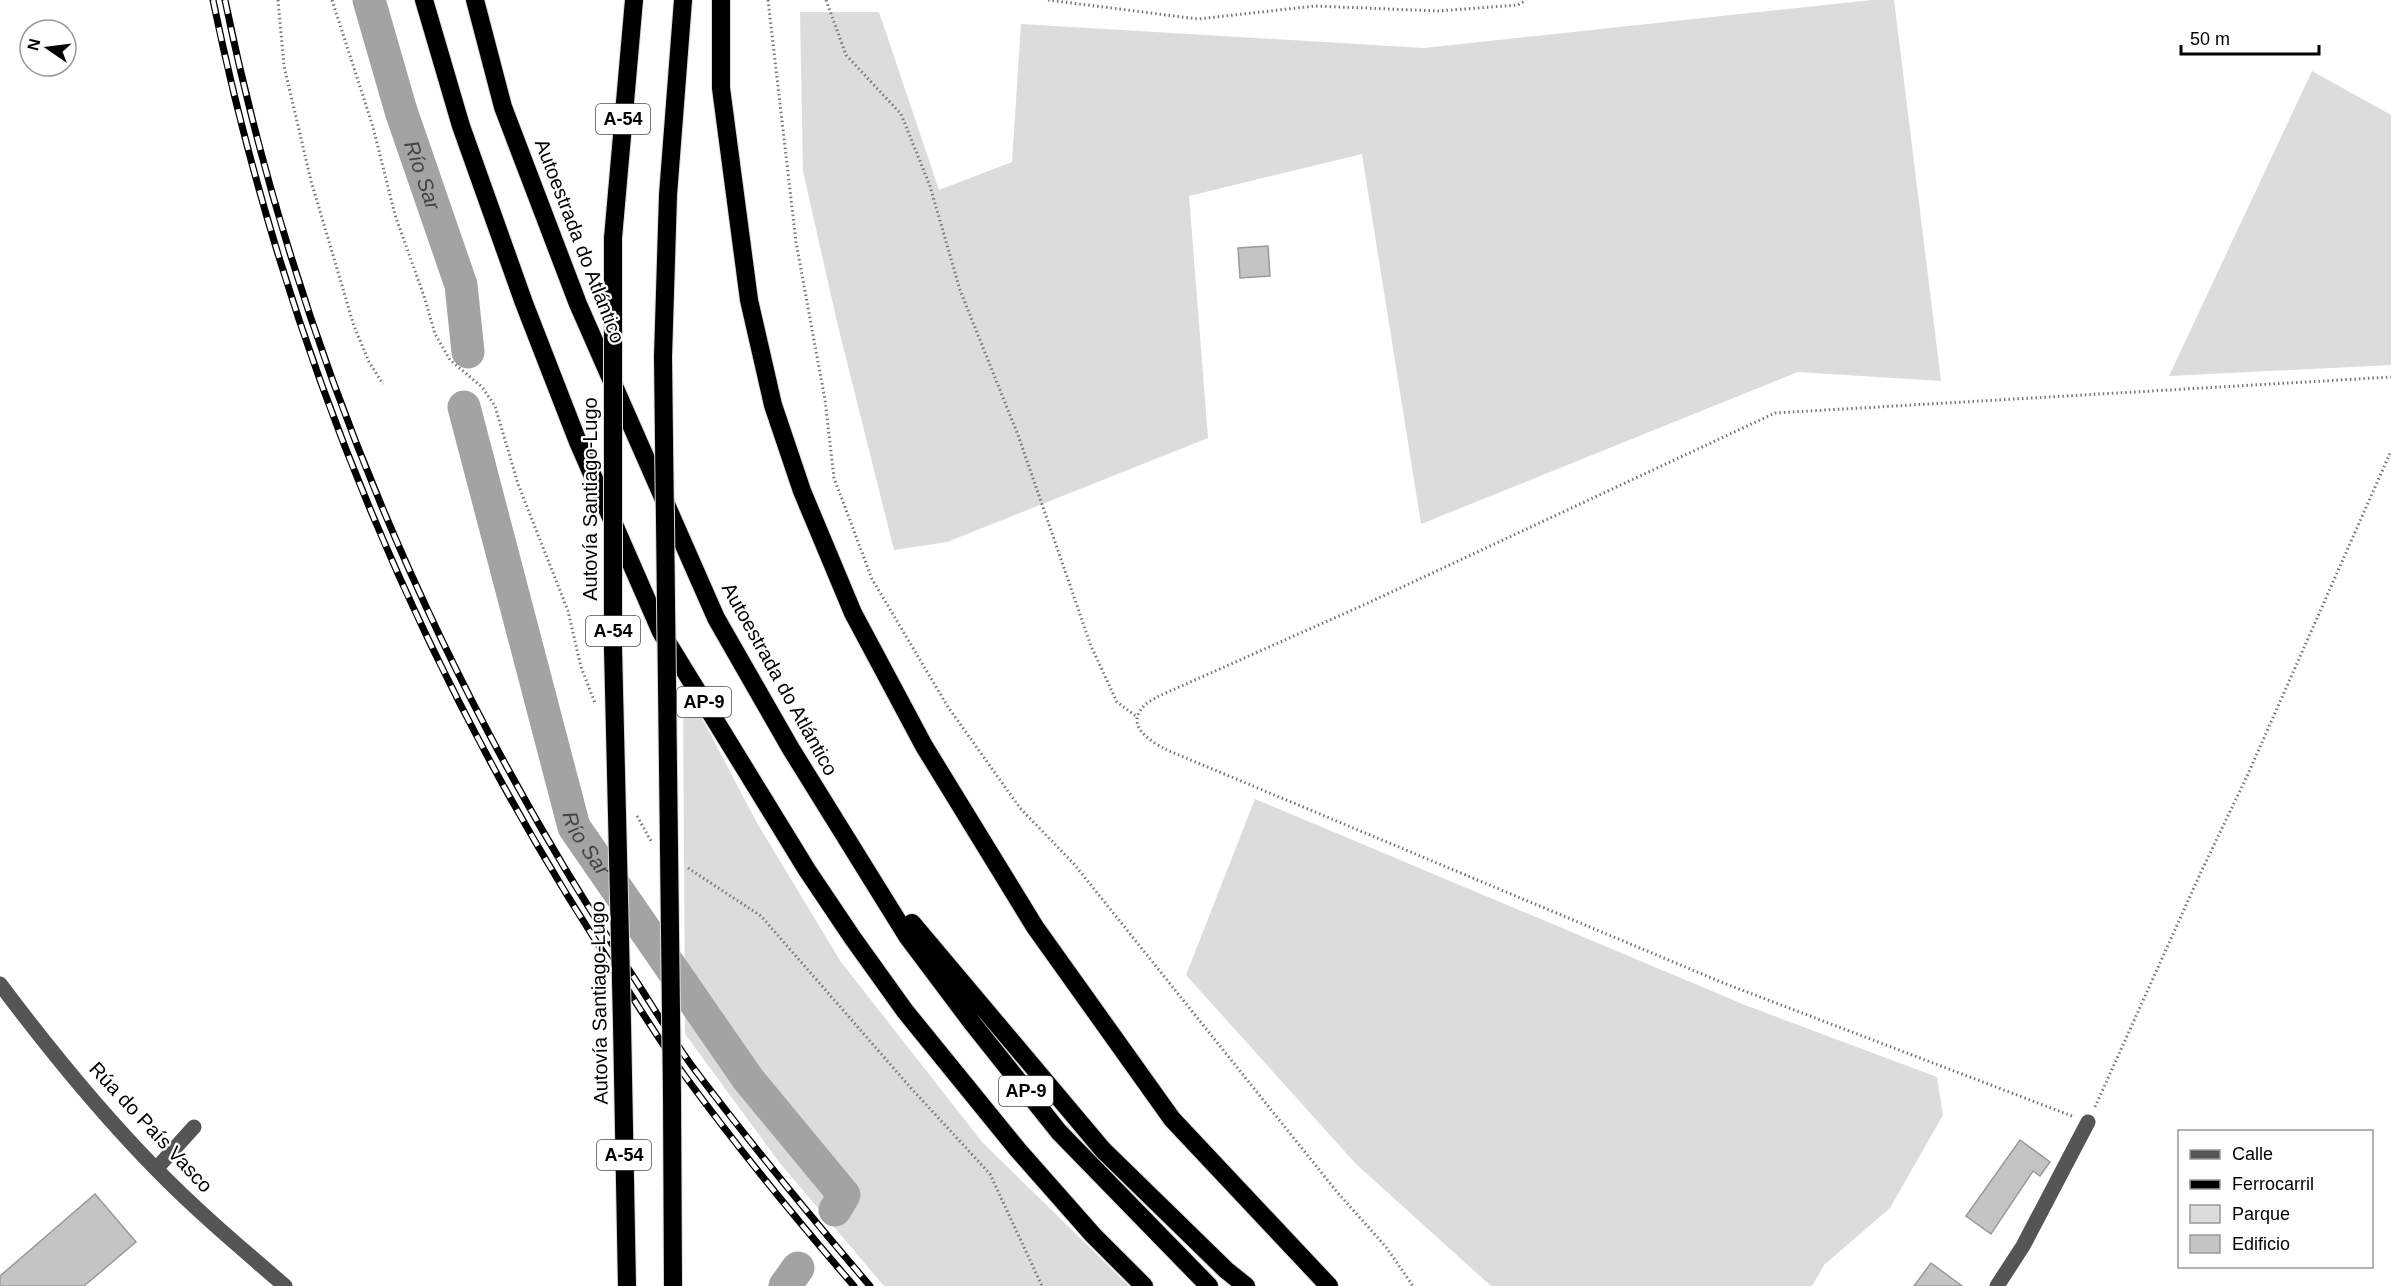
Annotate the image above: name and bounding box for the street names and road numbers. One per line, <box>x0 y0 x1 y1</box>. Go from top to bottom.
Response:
road number: A-54 <box>596 104 650 134</box>
street label: Autoestrada do Atlántico <box>531 136 629 346</box>
street label: Autovía Santiago-Lugo <box>579 397 601 601</box>
street label: Autoestrada do Atlántico <box>718 579 842 779</box>
road number: A-54 <box>586 616 640 646</box>
road number: AP-9 <box>677 687 731 717</box>
street label: Autovía Santiago-Lugo <box>586 901 612 1105</box>
street label: Rúa do País Vasco <box>85 1057 217 1197</box>
road number: AP-9 <box>999 1076 1053 1106</box>
road number: A-54 <box>597 1140 651 1170</box>

